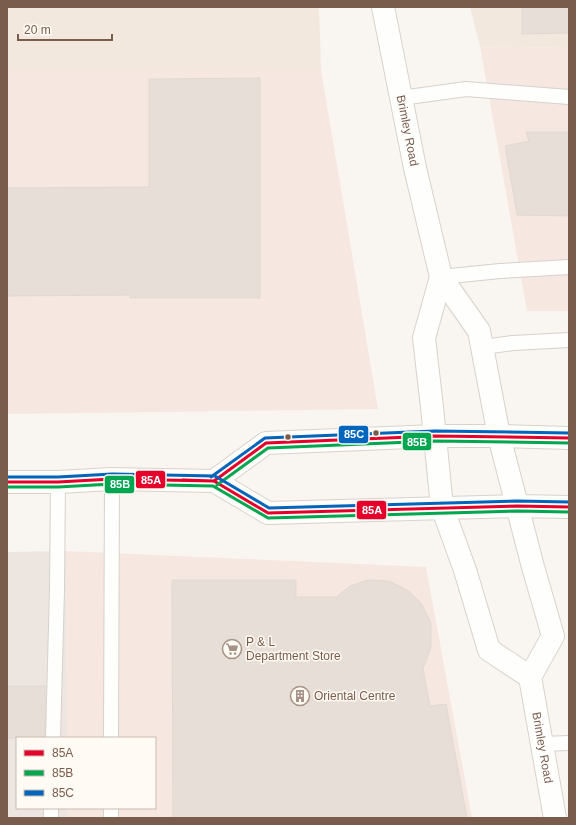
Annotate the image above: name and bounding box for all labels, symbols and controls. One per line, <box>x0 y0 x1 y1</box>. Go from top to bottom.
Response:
scale bar <box>18 16 112 42</box>
text: 20 m <box>24 23 51 37</box>
street label: Brimley Road <box>394 94 421 167</box>
line badge: 85C <box>338 425 369 444</box>
text: 85C <box>344 428 364 440</box>
unlabelled marker <box>371 428 381 438</box>
unlabelled marker <box>283 432 293 442</box>
line badge: 85B <box>402 432 432 451</box>
text: 85B <box>407 436 427 448</box>
line badge: 85A <box>135 470 166 489</box>
text: 85A <box>141 474 161 486</box>
line badge: 85B <box>104 475 135 494</box>
text: 85B <box>110 478 130 490</box>
line badge: 85A <box>356 500 387 520</box>
text: 85A <box>362 504 382 516</box>
place label: P & L Department Store <box>246 635 341 663</box>
supermarket icon: P & L Department Store <box>221 638 243 660</box>
building icon: Oriental Centre <box>289 685 311 707</box>
place label: Oriental Centre <box>314 689 396 703</box>
street label: Brimley Road <box>529 711 556 784</box>
legend <box>16 737 156 809</box>
text: 85A <box>52 746 73 760</box>
text: 85B <box>52 766 73 780</box>
text: 85C <box>52 786 74 800</box>

